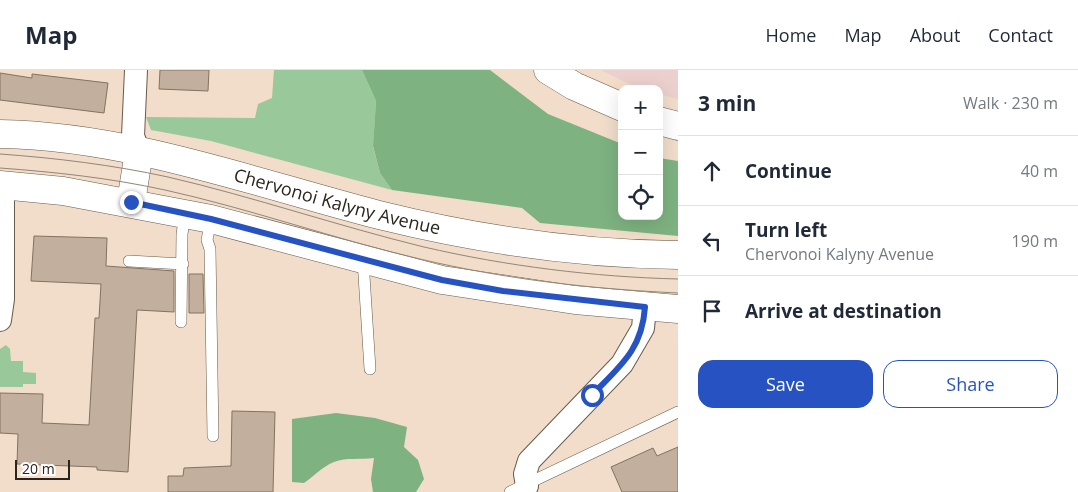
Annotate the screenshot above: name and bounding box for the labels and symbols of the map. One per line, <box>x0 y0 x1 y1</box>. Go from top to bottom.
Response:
street label: Chervonoi Kalyny Avenue <box>231 162 443 240</box>
route end <box>120 191 143 214</box>
route start <box>581 384 604 407</box>
scale bar <box>15 457 70 480</box>

